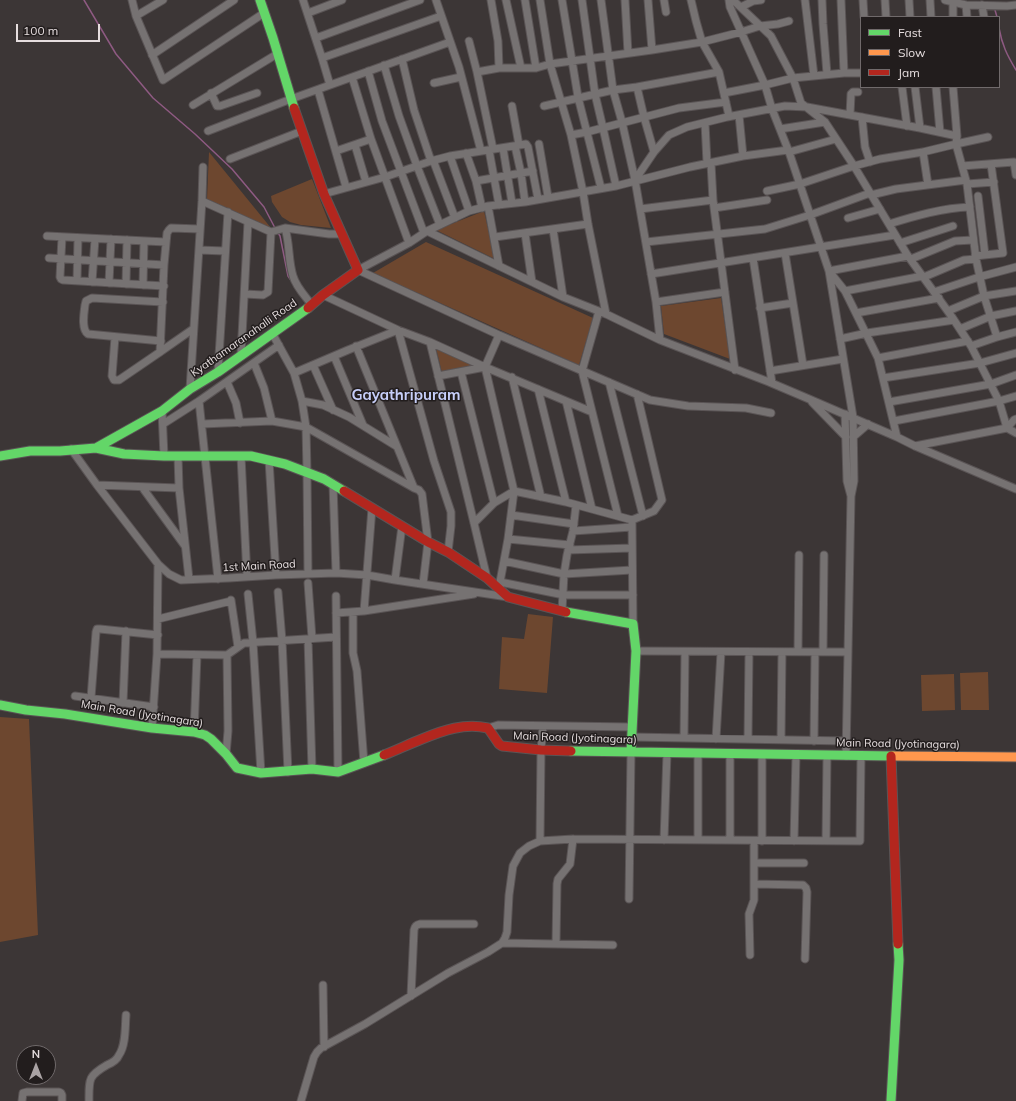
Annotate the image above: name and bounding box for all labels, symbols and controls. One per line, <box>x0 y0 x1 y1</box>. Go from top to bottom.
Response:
scale bar <box>18 16 102 42</box>
legend <box>860 16 1000 88</box>
text: 100 m <box>23 23 58 38</box>
text: Fast <box>898 25 922 40</box>
text: Slow <box>898 45 926 60</box>
text: Jam <box>898 65 920 80</box>
street label: Kyathamaranahalli Road <box>188 296 300 380</box>
district label: Gayathripuram <box>351 386 461 404</box>
street label: 1st Main Road <box>222 557 296 575</box>
street label: Main Road (Jyotinagara) <box>80 698 204 730</box>
street label: Main Road (Jyotinagara) <box>513 729 637 747</box>
street label: Main Road (Jyotinagara) <box>836 736 960 752</box>
north arrow <box>16 1045 56 1085</box>
text: N <box>32 1047 40 1061</box>

